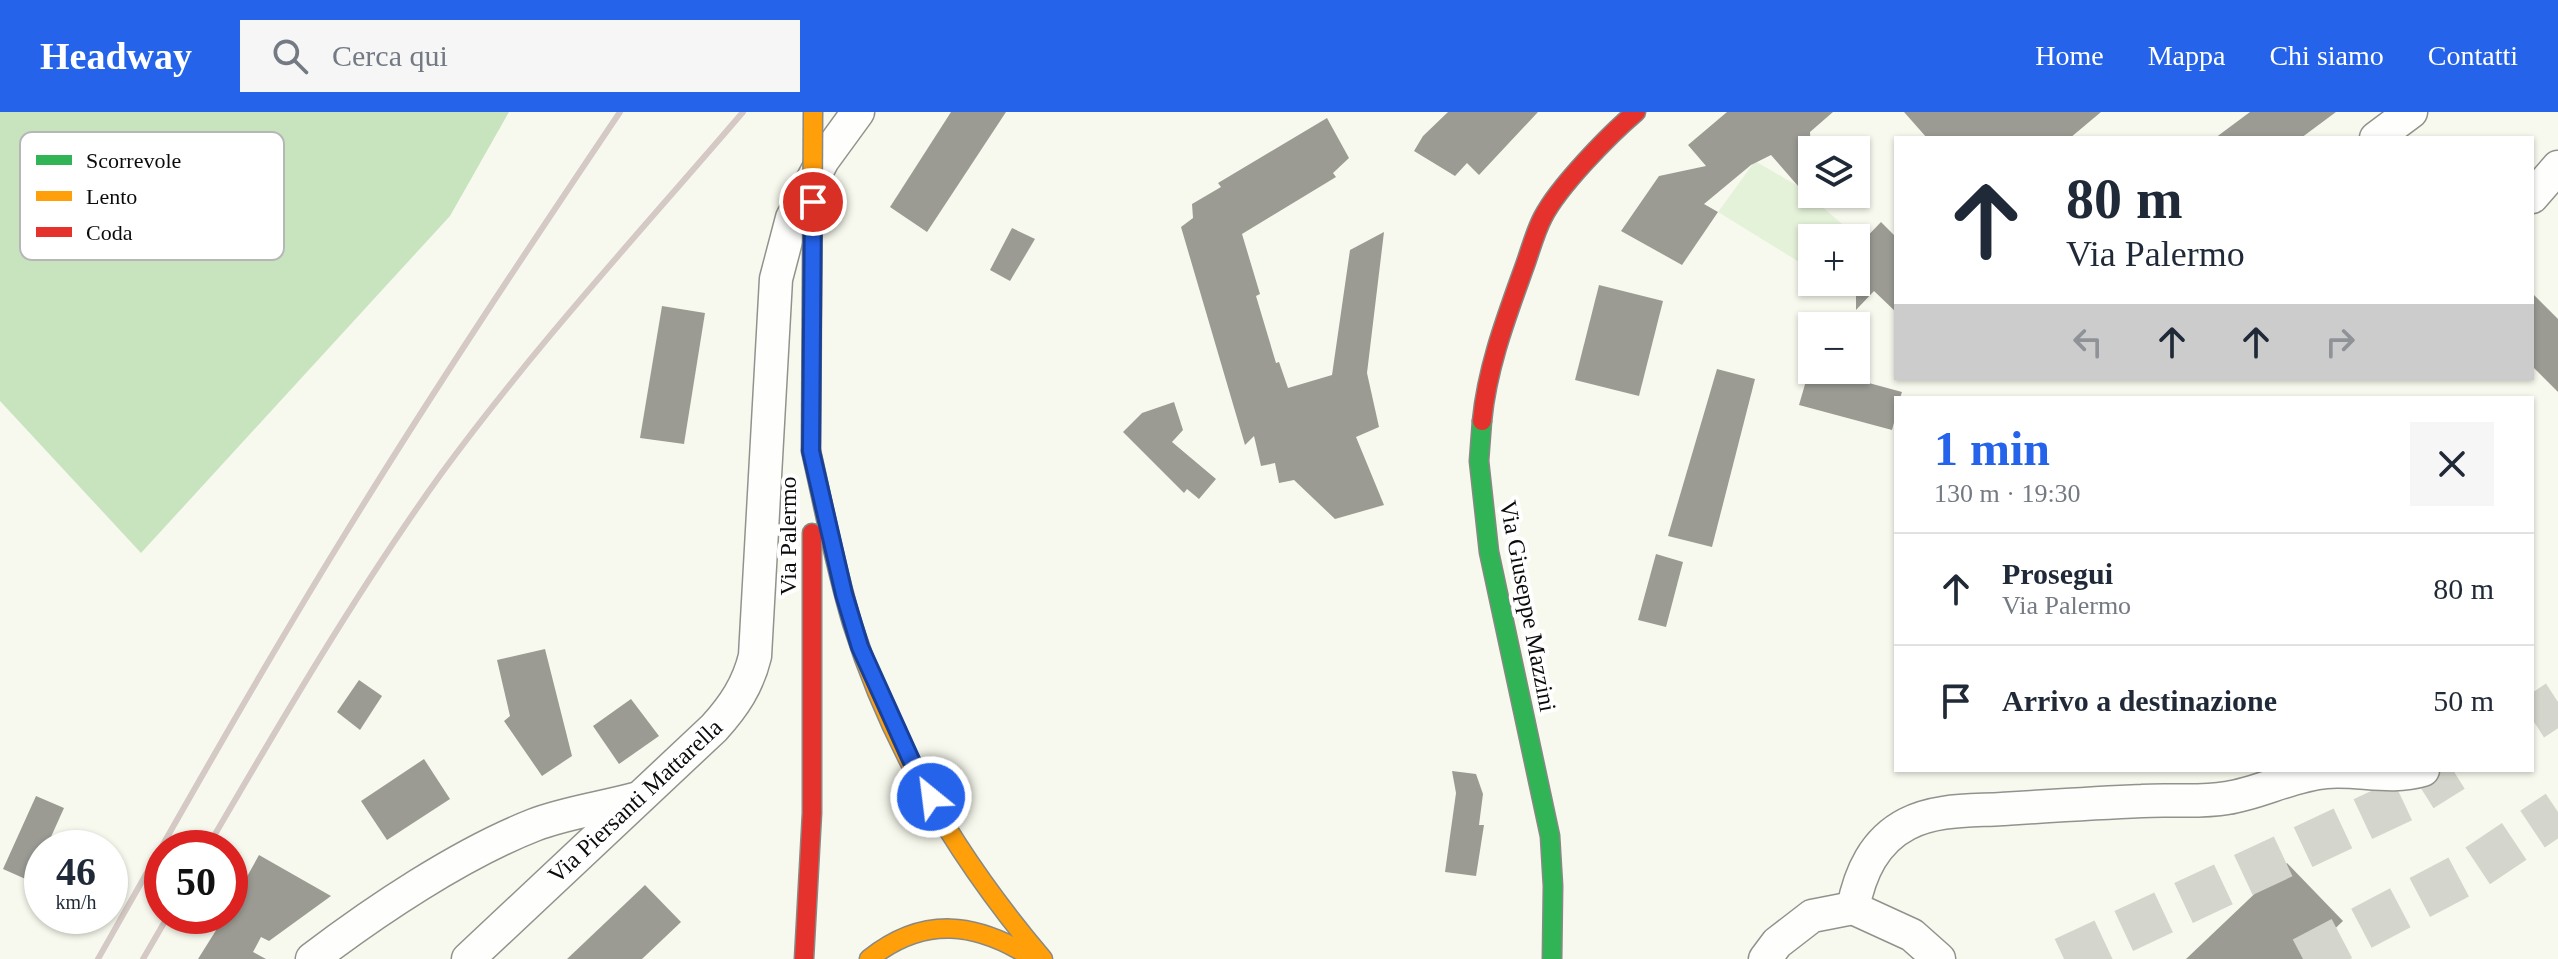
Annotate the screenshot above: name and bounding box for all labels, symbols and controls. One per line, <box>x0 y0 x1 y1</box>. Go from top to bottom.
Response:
search box <box>240 20 800 92</box>
icon: search <box>268 34 312 78</box>
text: Headway <box>40 35 192 77</box>
text: Cerca qui <box>332 39 448 72</box>
text: Home <box>2035 40 2104 71</box>
text: Mappa <box>2148 40 2225 71</box>
text: Chi siamo <box>2269 40 2384 71</box>
text: Contatti <box>2428 40 2518 71</box>
legend <box>20 132 284 260</box>
map controls <box>1798 136 1870 384</box>
button: layers <box>1798 136 1870 208</box>
text: Scorrevole <box>86 148 181 173</box>
pin <box>779 168 847 236</box>
icon: ahead <box>1934 168 2038 272</box>
text: 80 m <box>2066 168 2183 230</box>
icon: arrive <box>791 180 835 224</box>
text: Lento <box>86 184 137 209</box>
text: Coda <box>86 220 133 245</box>
button: + <box>1798 224 1870 296</box>
text: Via Palermo <box>2066 234 2245 274</box>
button: − <box>1798 312 1870 384</box>
icon: left <box>2066 320 2110 364</box>
icon: ahead <box>2150 320 2194 364</box>
icon: ahead <box>2234 320 2278 364</box>
icon: right <box>2318 320 2362 364</box>
text: 1 min <box>1934 422 2050 475</box>
button: close <box>2410 422 2494 506</box>
street label: Via Palermo <box>775 476 801 596</box>
text: 130 m · 19:30 <box>1934 479 2081 508</box>
street label: Via Giuseppe Mazzini <box>1495 498 1561 714</box>
text: Prosegui <box>2002 557 2113 590</box>
icon: ahead <box>1934 567 1978 611</box>
text: 80 m <box>2433 572 2494 605</box>
text: Via Palermo <box>2002 591 2131 620</box>
icon: arrive <box>1934 679 1978 723</box>
text: Arrivo a destinazione <box>2002 684 2277 717</box>
text: 50 m <box>2433 684 2494 717</box>
street label: Via Piersanti Mattarella <box>543 714 727 888</box>
position arrow <box>889 755 973 839</box>
speed limit sign: 50 <box>144 830 248 934</box>
text: 46 <box>56 849 96 894</box>
text: km/h <box>55 891 97 913</box>

